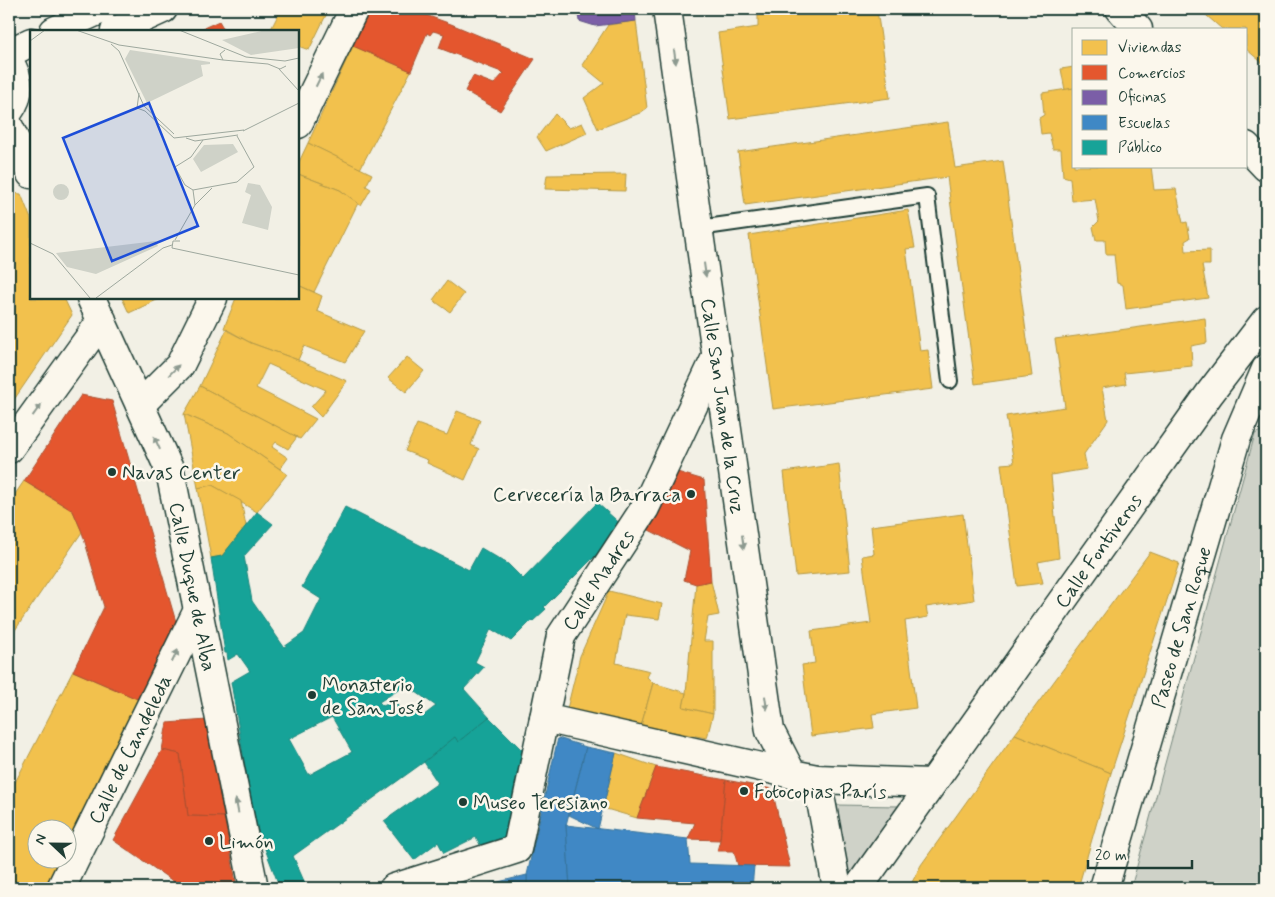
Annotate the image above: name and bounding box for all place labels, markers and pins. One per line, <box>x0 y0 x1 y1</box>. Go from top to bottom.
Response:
place label: Navas Center <box>122 460 241 487</box>
marker: Navas Center <box>106 466 118 478</box>
place label: Cervecería la Barraca <box>493 482 681 509</box>
marker: Cervecería la Barraca <box>685 488 697 500</box>
place label: Monasterio de San José <box>322 672 424 722</box>
marker: Monasterio de San José <box>306 689 318 701</box>
place label: Fotocopias París <box>754 779 887 806</box>
marker: Fotocopias París <box>738 785 750 797</box>
place label: Museo Teresiano <box>473 790 608 817</box>
marker: Museo Teresiano <box>457 796 469 808</box>
place label: Limón <box>219 829 274 856</box>
marker: Limón <box>203 835 215 847</box>

